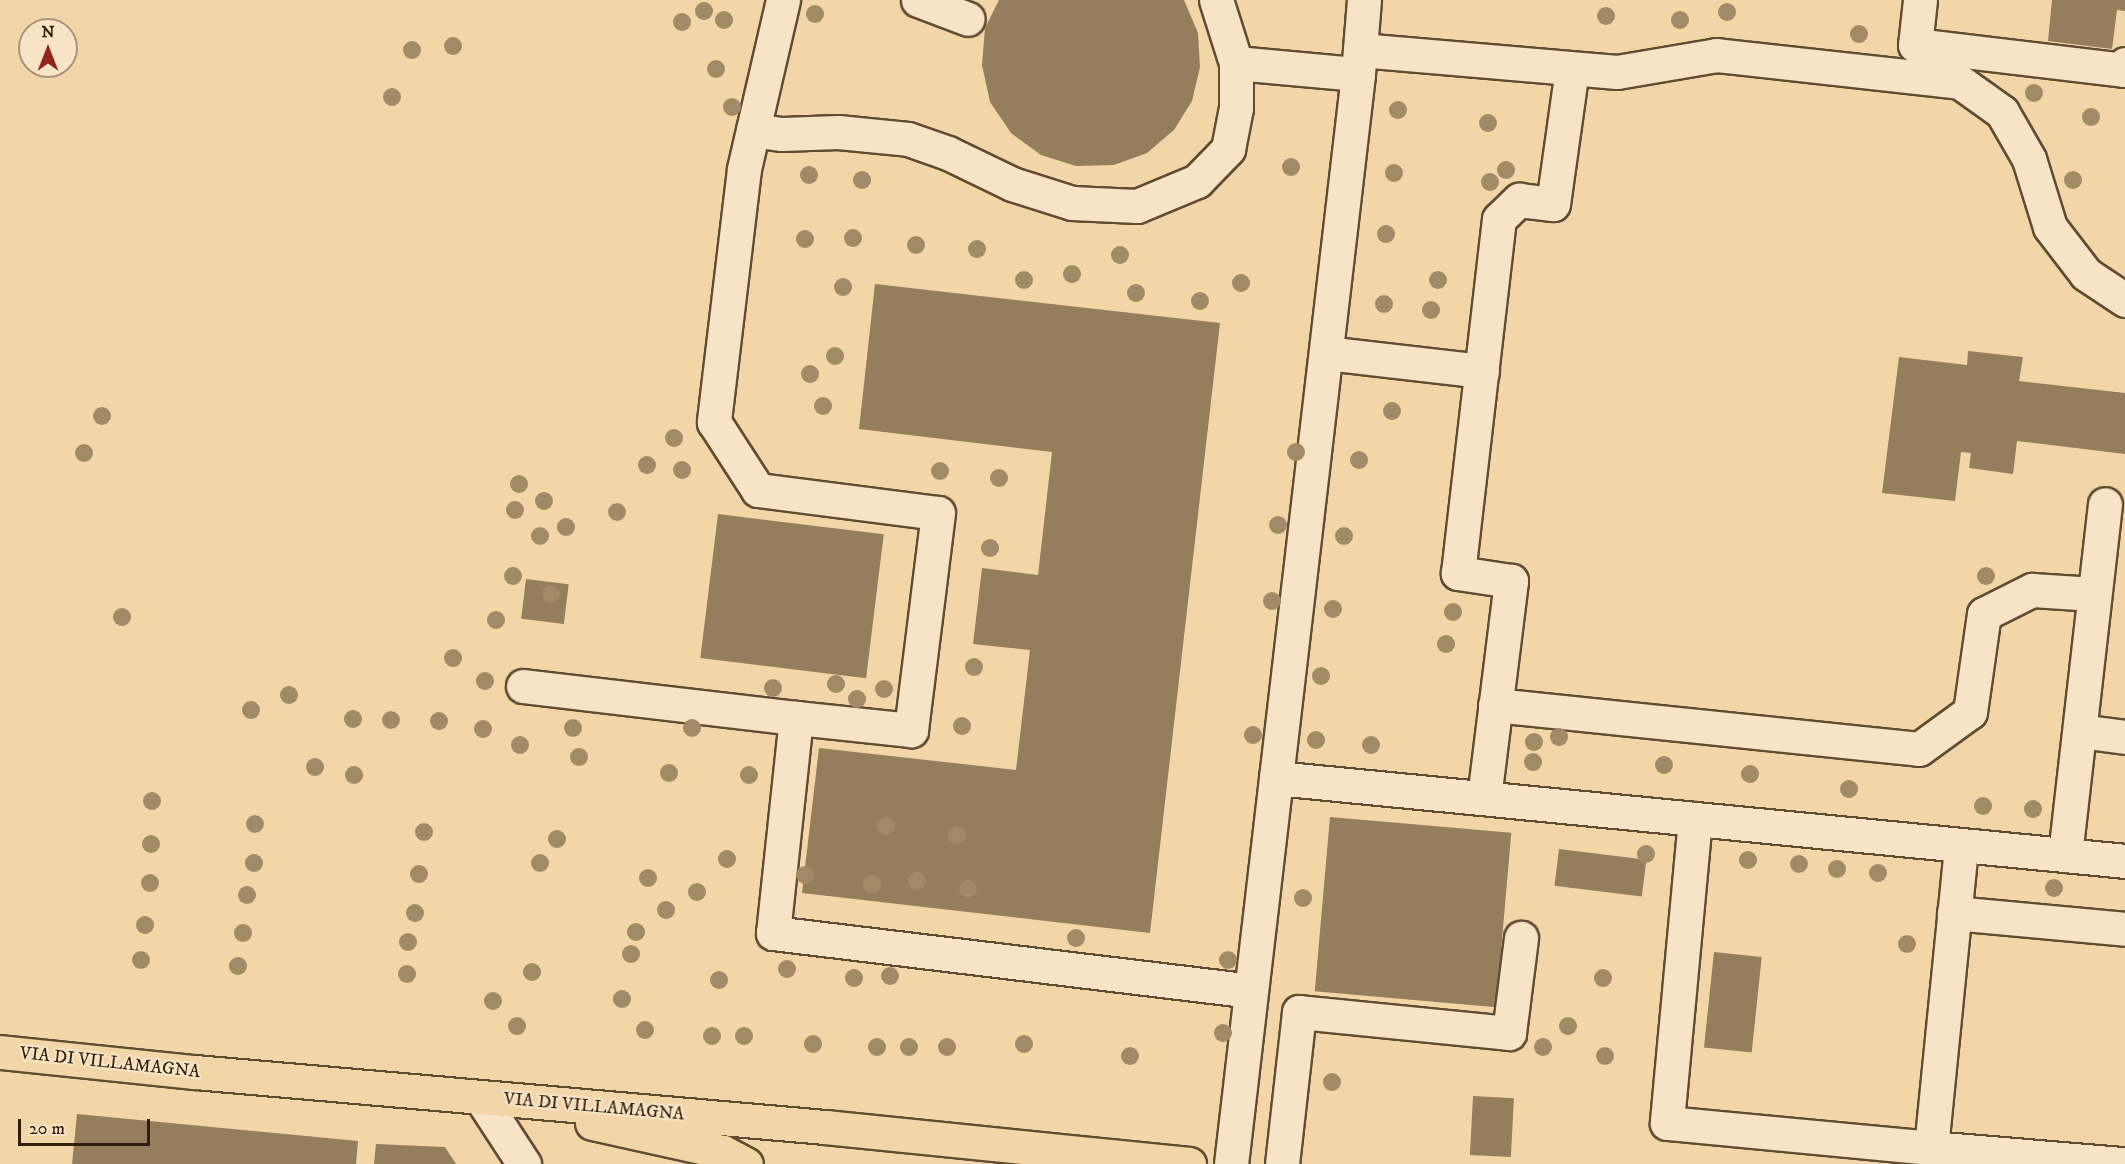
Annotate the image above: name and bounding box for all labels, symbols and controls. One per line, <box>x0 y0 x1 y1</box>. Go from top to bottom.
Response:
north arrow <box>18 18 78 78</box>
text: N <box>41 22 55 42</box>
street label: VIA DI VILLAMAGNA <box>19 1043 201 1083</box>
street label: VIA DI VILLAMAGNA <box>503 1088 685 1126</box>
scale bar <box>21 1107 153 1145</box>
text: 20 m <box>29 1118 65 1140</box>

